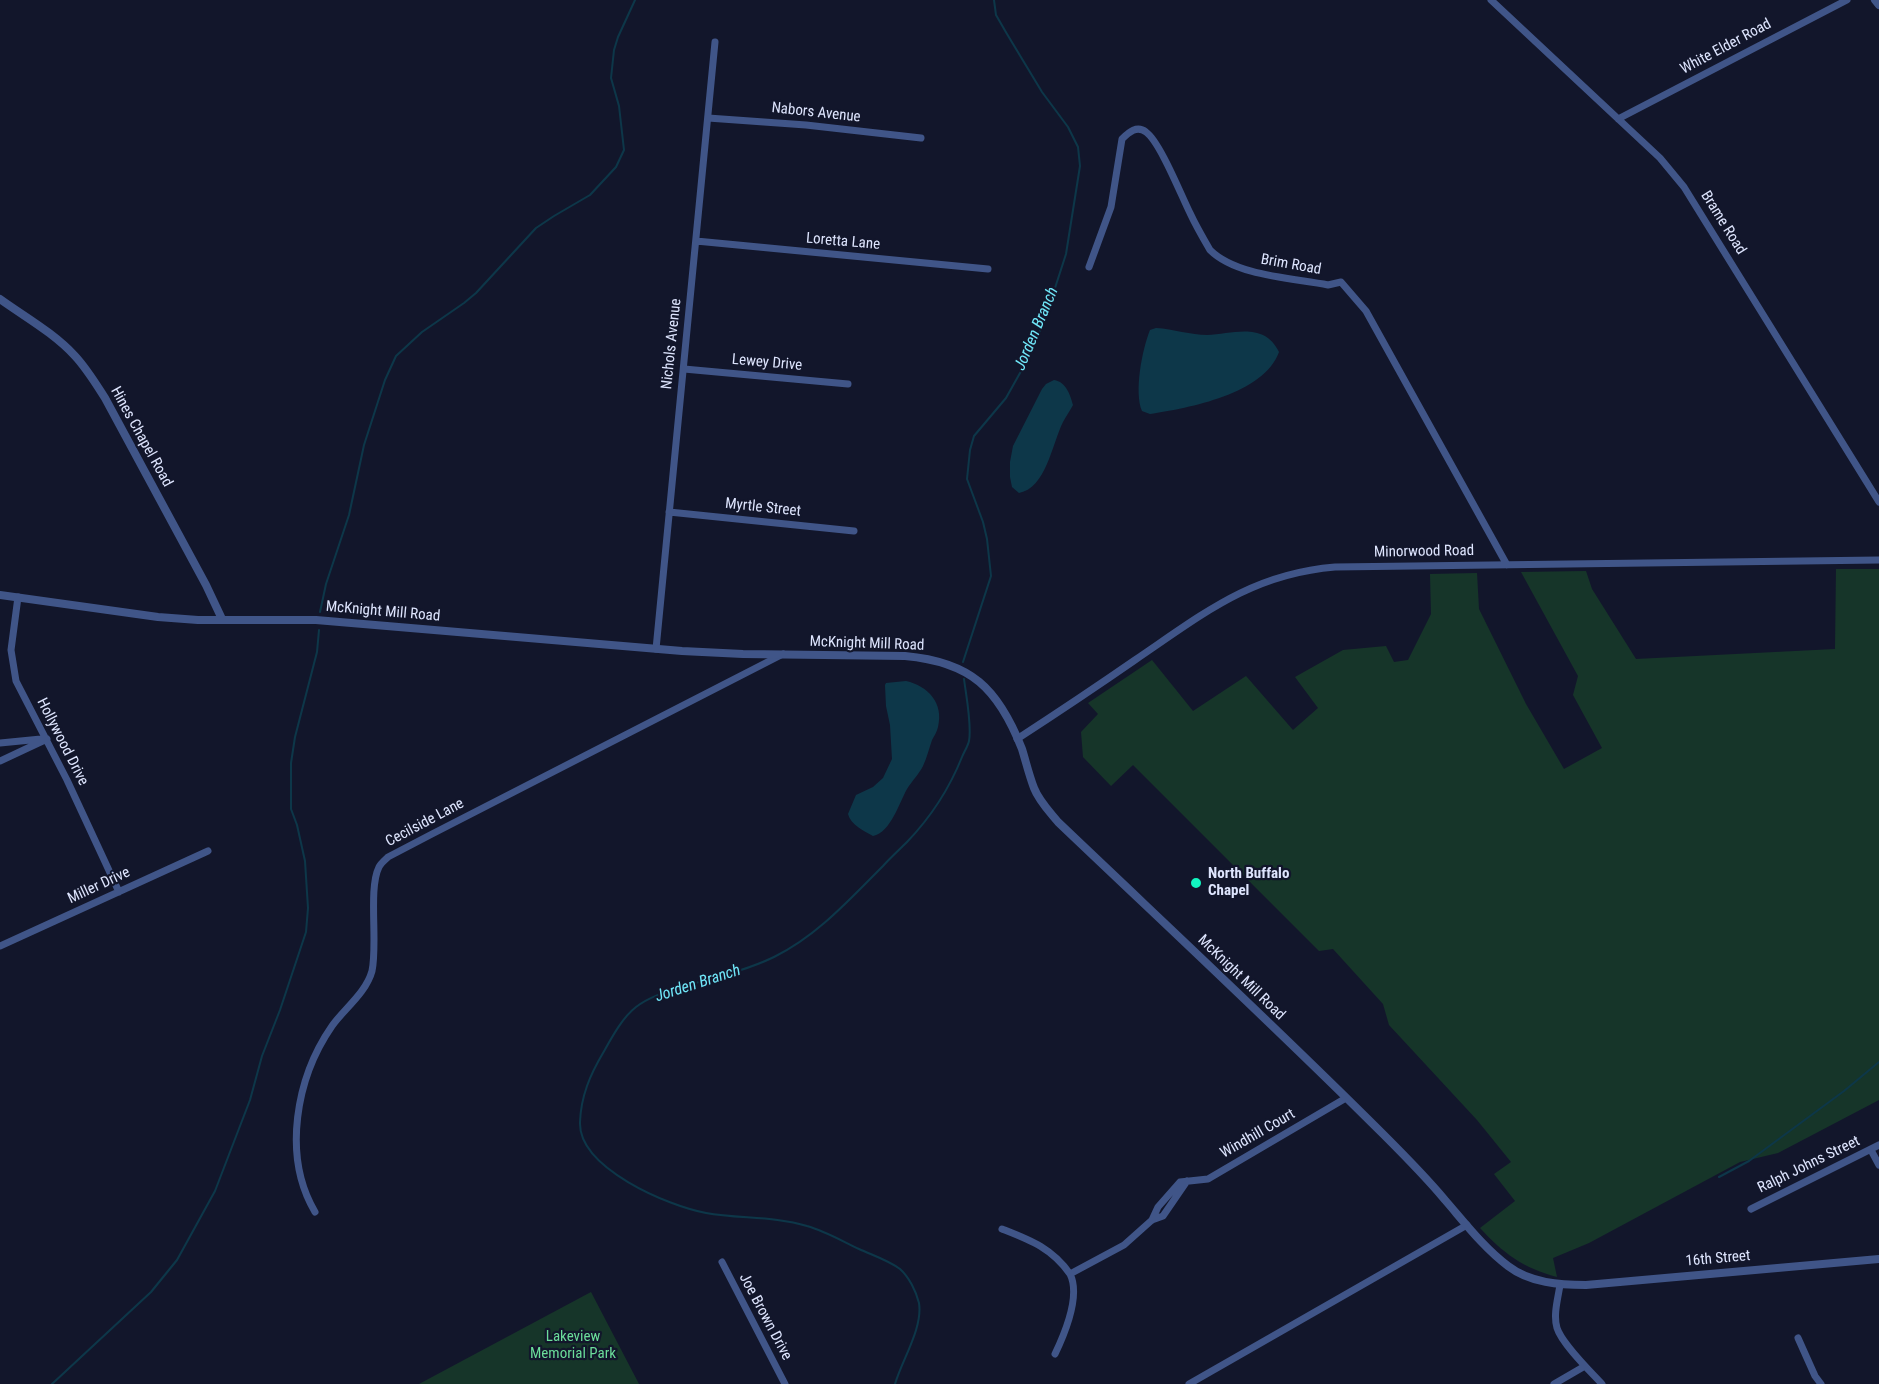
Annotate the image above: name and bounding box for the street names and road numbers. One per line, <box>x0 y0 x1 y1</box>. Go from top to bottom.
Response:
street label: White Elder Road <box>1677 15 1775 79</box>
street label: Nabors Avenue <box>771 99 861 127</box>
street label: Brame Road <box>1696 188 1750 258</box>
street label: Loretta Lane <box>805 230 881 254</box>
street label: Brim Road <box>1259 251 1323 279</box>
street label: Nichols Avenue <box>658 298 686 390</box>
street label: Lewey Drive <box>731 351 803 375</box>
street label: Hines Chapel Road <box>106 384 176 490</box>
street label: Myrtle Street <box>724 495 802 521</box>
street label: Minorwood Road <box>1374 542 1474 562</box>
street label: McKnight Mill Road <box>325 598 441 626</box>
street label: McKnight Mill Road <box>809 633 925 655</box>
street label: Hollywood Drive <box>32 695 92 789</box>
street label: Cecilside Lane <box>383 795 467 851</box>
street label: Miller Drive <box>65 864 133 908</box>
street label: McKnight Mill Road <box>1193 932 1289 1024</box>
street label: Windhill Court <box>1217 1105 1299 1163</box>
street label: Ralph Johns Street <box>1755 1132 1863 1198</box>
street label: 16th Street <box>1685 1247 1751 1271</box>
street label: Joe Brown Drive <box>735 1270 795 1364</box>

